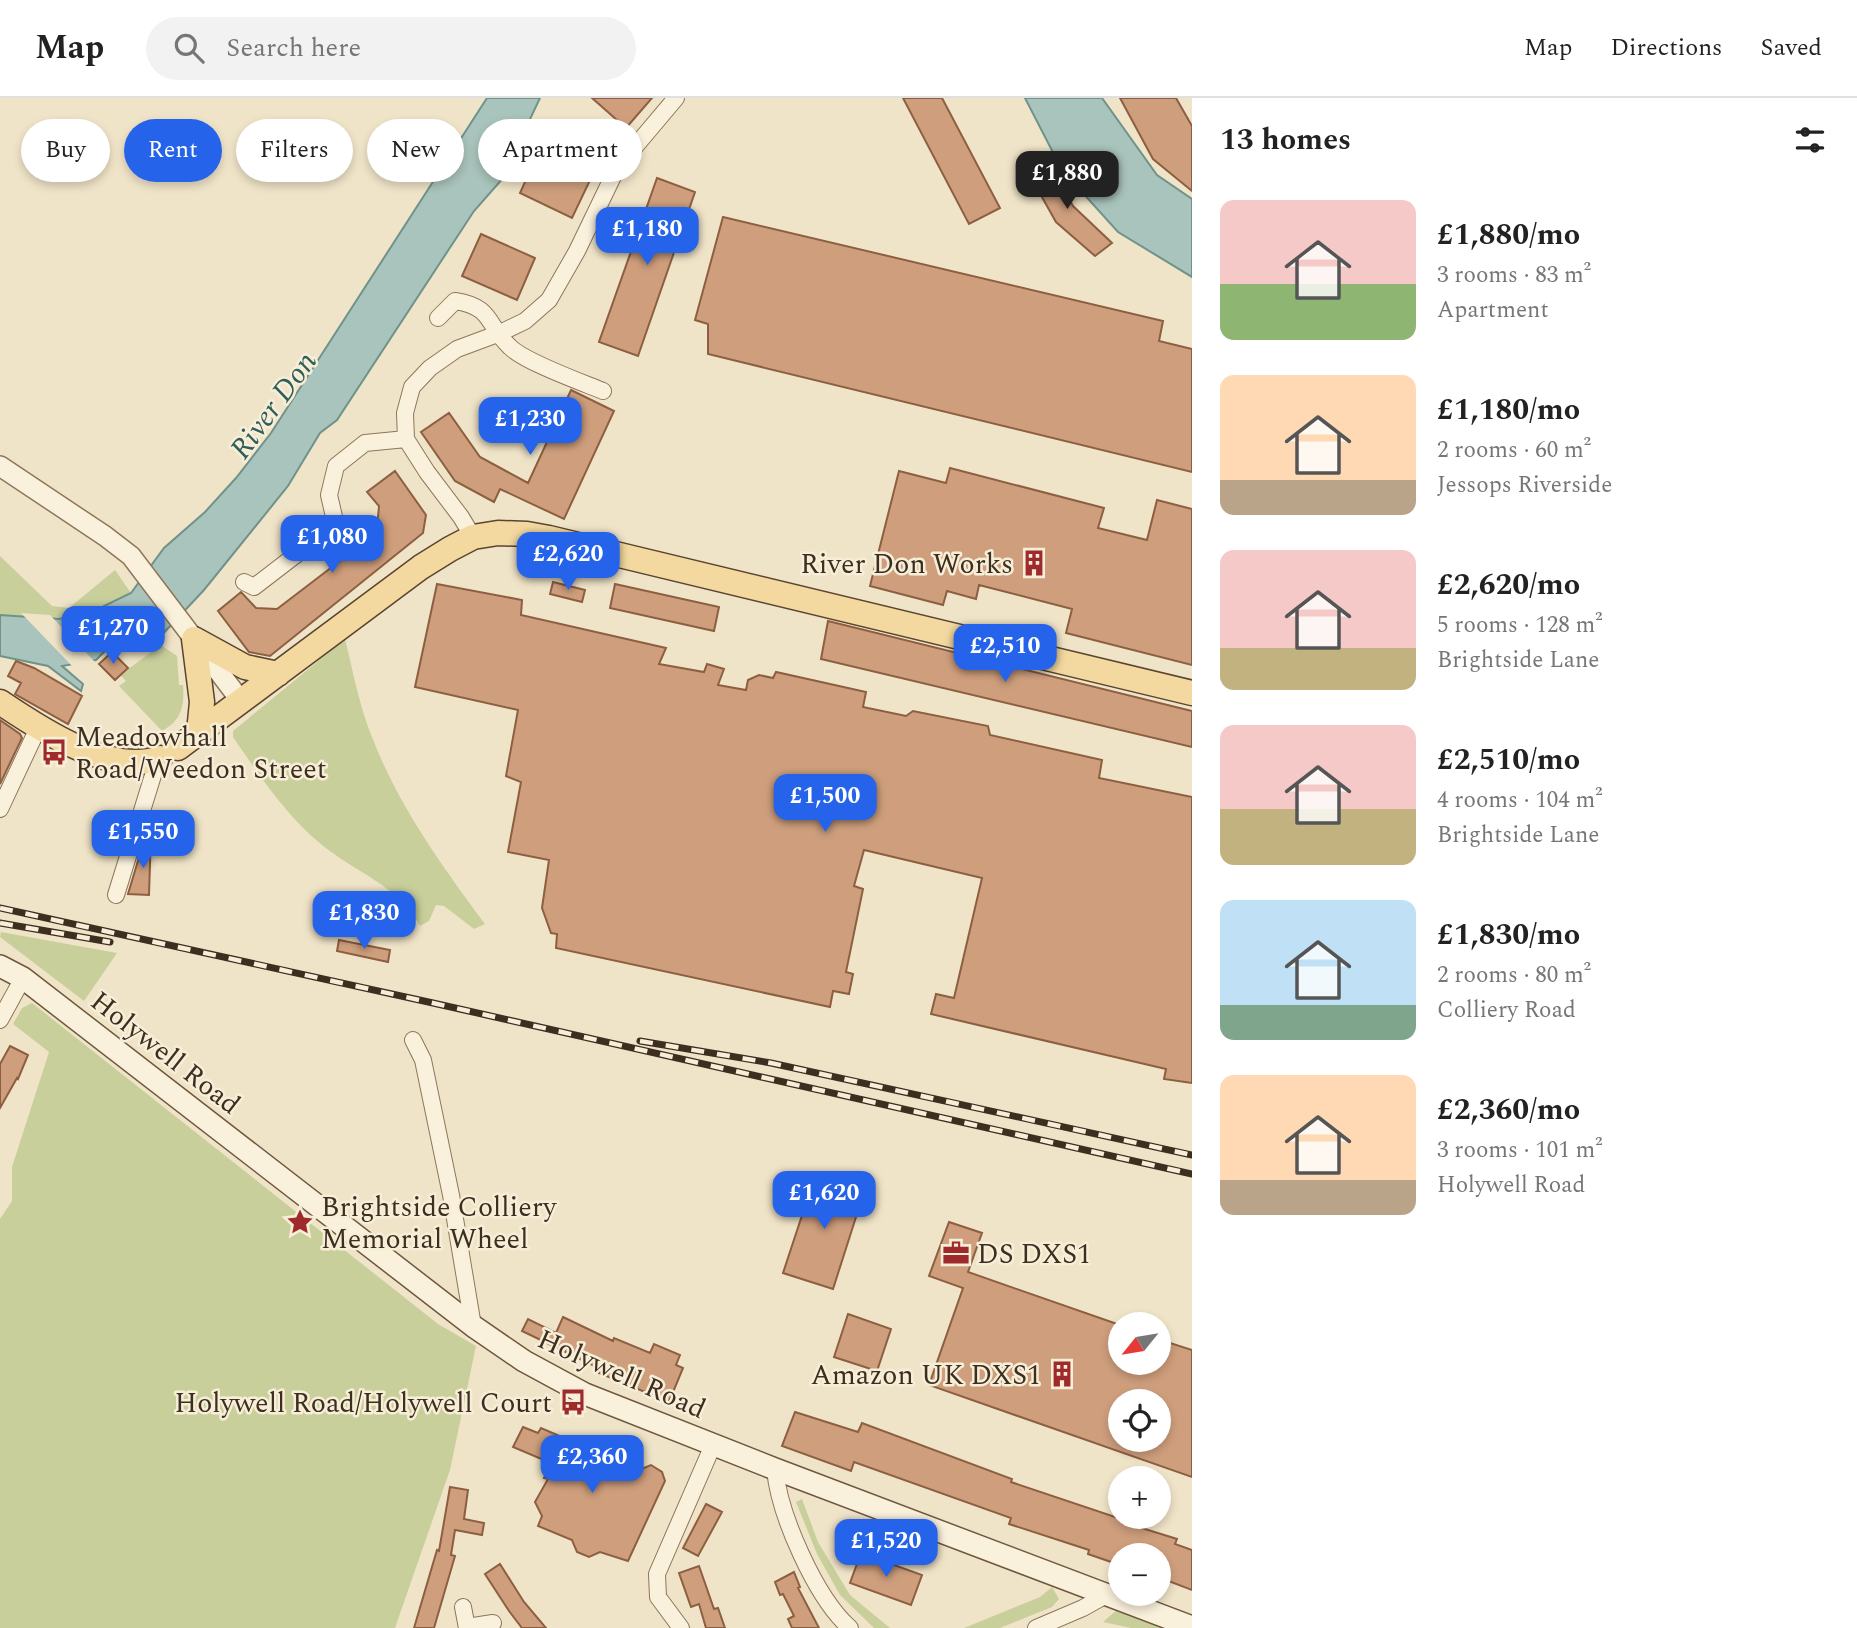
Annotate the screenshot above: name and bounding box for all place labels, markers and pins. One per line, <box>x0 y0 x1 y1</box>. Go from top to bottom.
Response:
pin: £1,880 <box>1010 152 1124 211</box>
pin: £1,180 <box>590 208 704 267</box>
pin: £1,230 <box>473 398 587 457</box>
pin: £1,080 <box>275 516 389 575</box>
pin: £2,620 <box>511 532 625 592</box>
place label: River Don Works <box>800 543 1013 586</box>
building icon: River Don Works <box>1019 548 1049 578</box>
pin: £1,270 <box>56 606 170 666</box>
pin: £2,510 <box>948 624 1062 684</box>
place label: Meadowhall Road/Weedon Street <box>75 716 327 791</box>
bus stop icon: Meadowhall Road/Weedon Street <box>39 737 69 767</box>
pin: £1,500 <box>768 774 882 834</box>
pin: £1,550 <box>86 810 200 870</box>
pin: £1,830 <box>307 892 421 951</box>
pin: £1,620 <box>767 1172 881 1231</box>
place label: Brightside Colliery Memorial Wheel <box>321 1186 558 1261</box>
place icon: Brightside Colliery Memorial Wheel <box>285 1207 315 1237</box>
place label: DS DXS1 <box>977 1233 1091 1276</box>
office icon: DS DXS1 <box>941 1238 971 1268</box>
place label: Amazon UK DXS1 <box>811 1354 1041 1397</box>
building icon: Amazon UK DXS1 <box>1047 1359 1077 1389</box>
place label: Holywell Road/Holywell Court <box>175 1382 552 1425</box>
bus stop icon: Holywell Road/Holywell Court <box>558 1387 588 1417</box>
pin: £2,360 <box>535 1436 649 1495</box>
pin: £1,520 <box>829 1520 943 1579</box>

